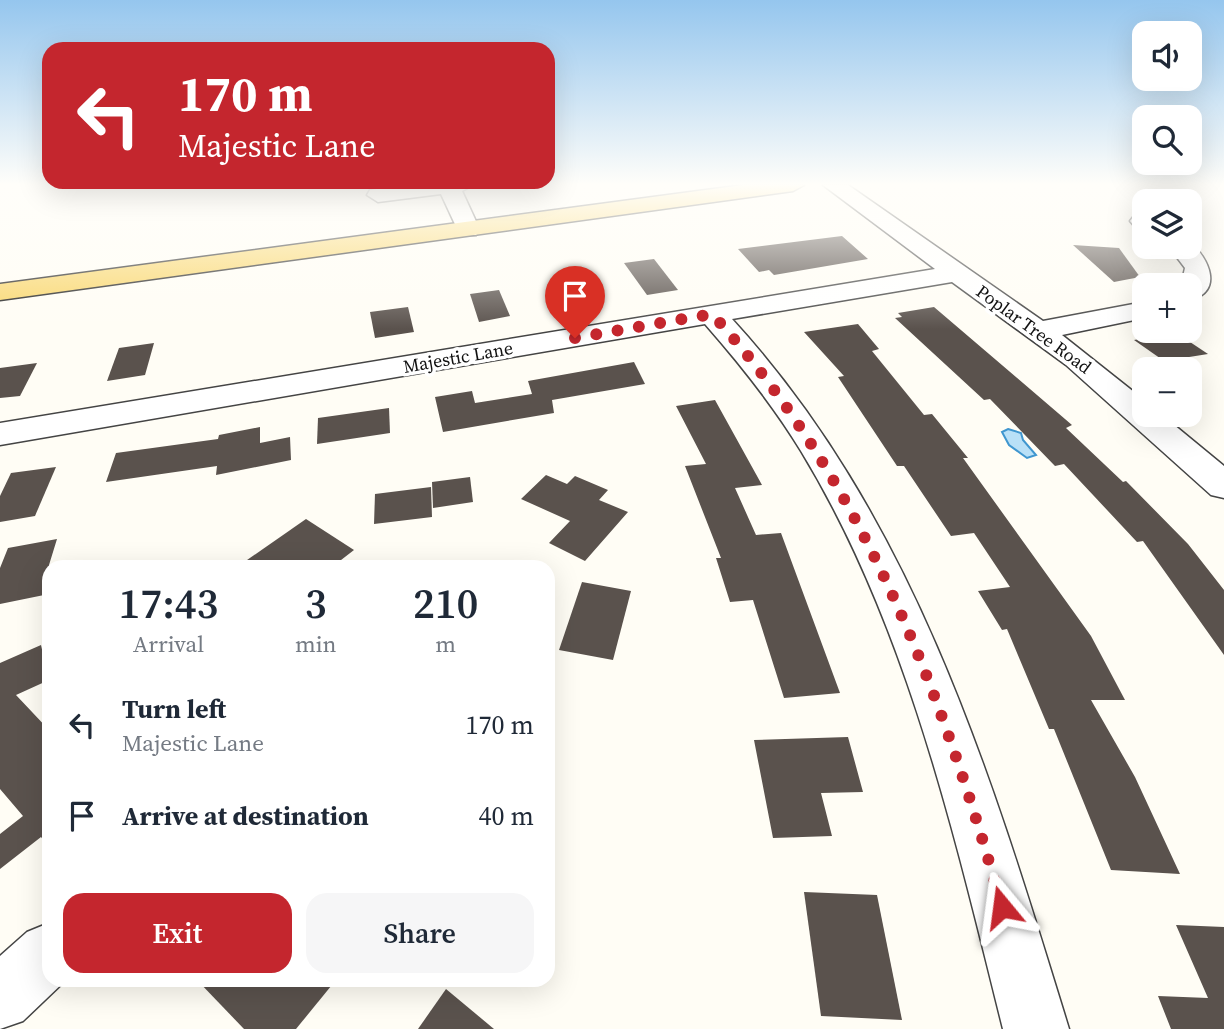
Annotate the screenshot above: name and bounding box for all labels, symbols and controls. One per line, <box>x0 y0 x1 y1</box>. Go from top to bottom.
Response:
map controls <box>1132 21 1202 427</box>
button: sound <box>1132 21 1202 91</box>
text: 170 m <box>178 60 313 127</box>
icon: left <box>63 70 154 161</box>
button: search <box>1132 105 1202 175</box>
text: Majestic Lane <box>178 124 376 168</box>
button: layers <box>1132 189 1202 259</box>
pin <box>545 266 605 338</box>
button: + <box>1132 273 1202 343</box>
icon: arrive <box>556 277 594 315</box>
street label: Poplar Tree Road <box>971 279 1097 379</box>
street label: Majestic Lane <box>401 335 515 379</box>
button: − <box>1132 357 1202 427</box>
text: 17:43 <box>118 574 218 632</box>
text: 3 <box>305 574 327 632</box>
text: 210 <box>413 574 478 632</box>
text: Arrival <box>133 628 204 660</box>
text: min <box>295 628 336 660</box>
text: m <box>435 628 456 660</box>
text: Turn left <box>122 691 226 727</box>
icon: left <box>63 706 101 744</box>
text: 170 m <box>466 707 534 743</box>
text: Majestic Lane <box>122 727 264 759</box>
icon: arrive <box>63 797 101 835</box>
text: Arrive at destination <box>122 798 369 834</box>
text: 40 m <box>479 798 534 834</box>
position arrow <box>965 870 1039 944</box>
button: Exit <box>63 893 292 973</box>
button: Share <box>306 893 534 973</box>

